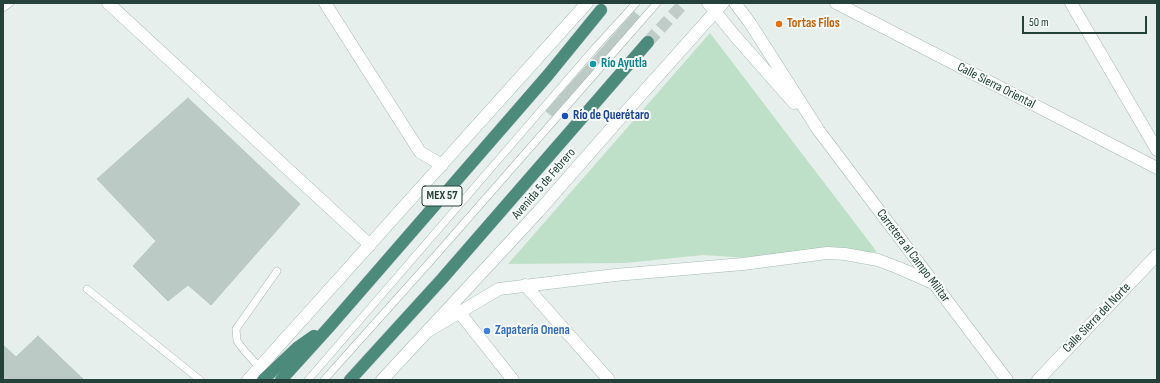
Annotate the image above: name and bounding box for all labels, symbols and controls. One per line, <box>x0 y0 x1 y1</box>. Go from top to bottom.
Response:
scale bar <box>1024 8 1149 34</box>
text: 50 m <box>1029 15 1049 30</box>
place label: Tortas Filos <box>787 16 840 32</box>
marker: Tortas Filos <box>774 19 784 29</box>
place label: Río Ayutla <box>601 56 647 72</box>
marker: Río Ayutla <box>588 59 598 69</box>
street label: Calle Sierra Oriental <box>954 60 1038 112</box>
place label: Río de Querétaro <box>573 108 650 124</box>
marker: Río de Querétaro <box>560 111 570 121</box>
street label: Avenida 5 de Febrero <box>509 145 579 223</box>
road number: MEX 57 <box>422 186 462 206</box>
street label: Carretera al Campo Militar <box>873 206 953 306</box>
street label: Calle Sierra del Norte <box>1060 280 1134 356</box>
place label: Zapatería Onena <box>495 323 570 339</box>
marker: Zapatería Onena <box>482 326 492 336</box>

